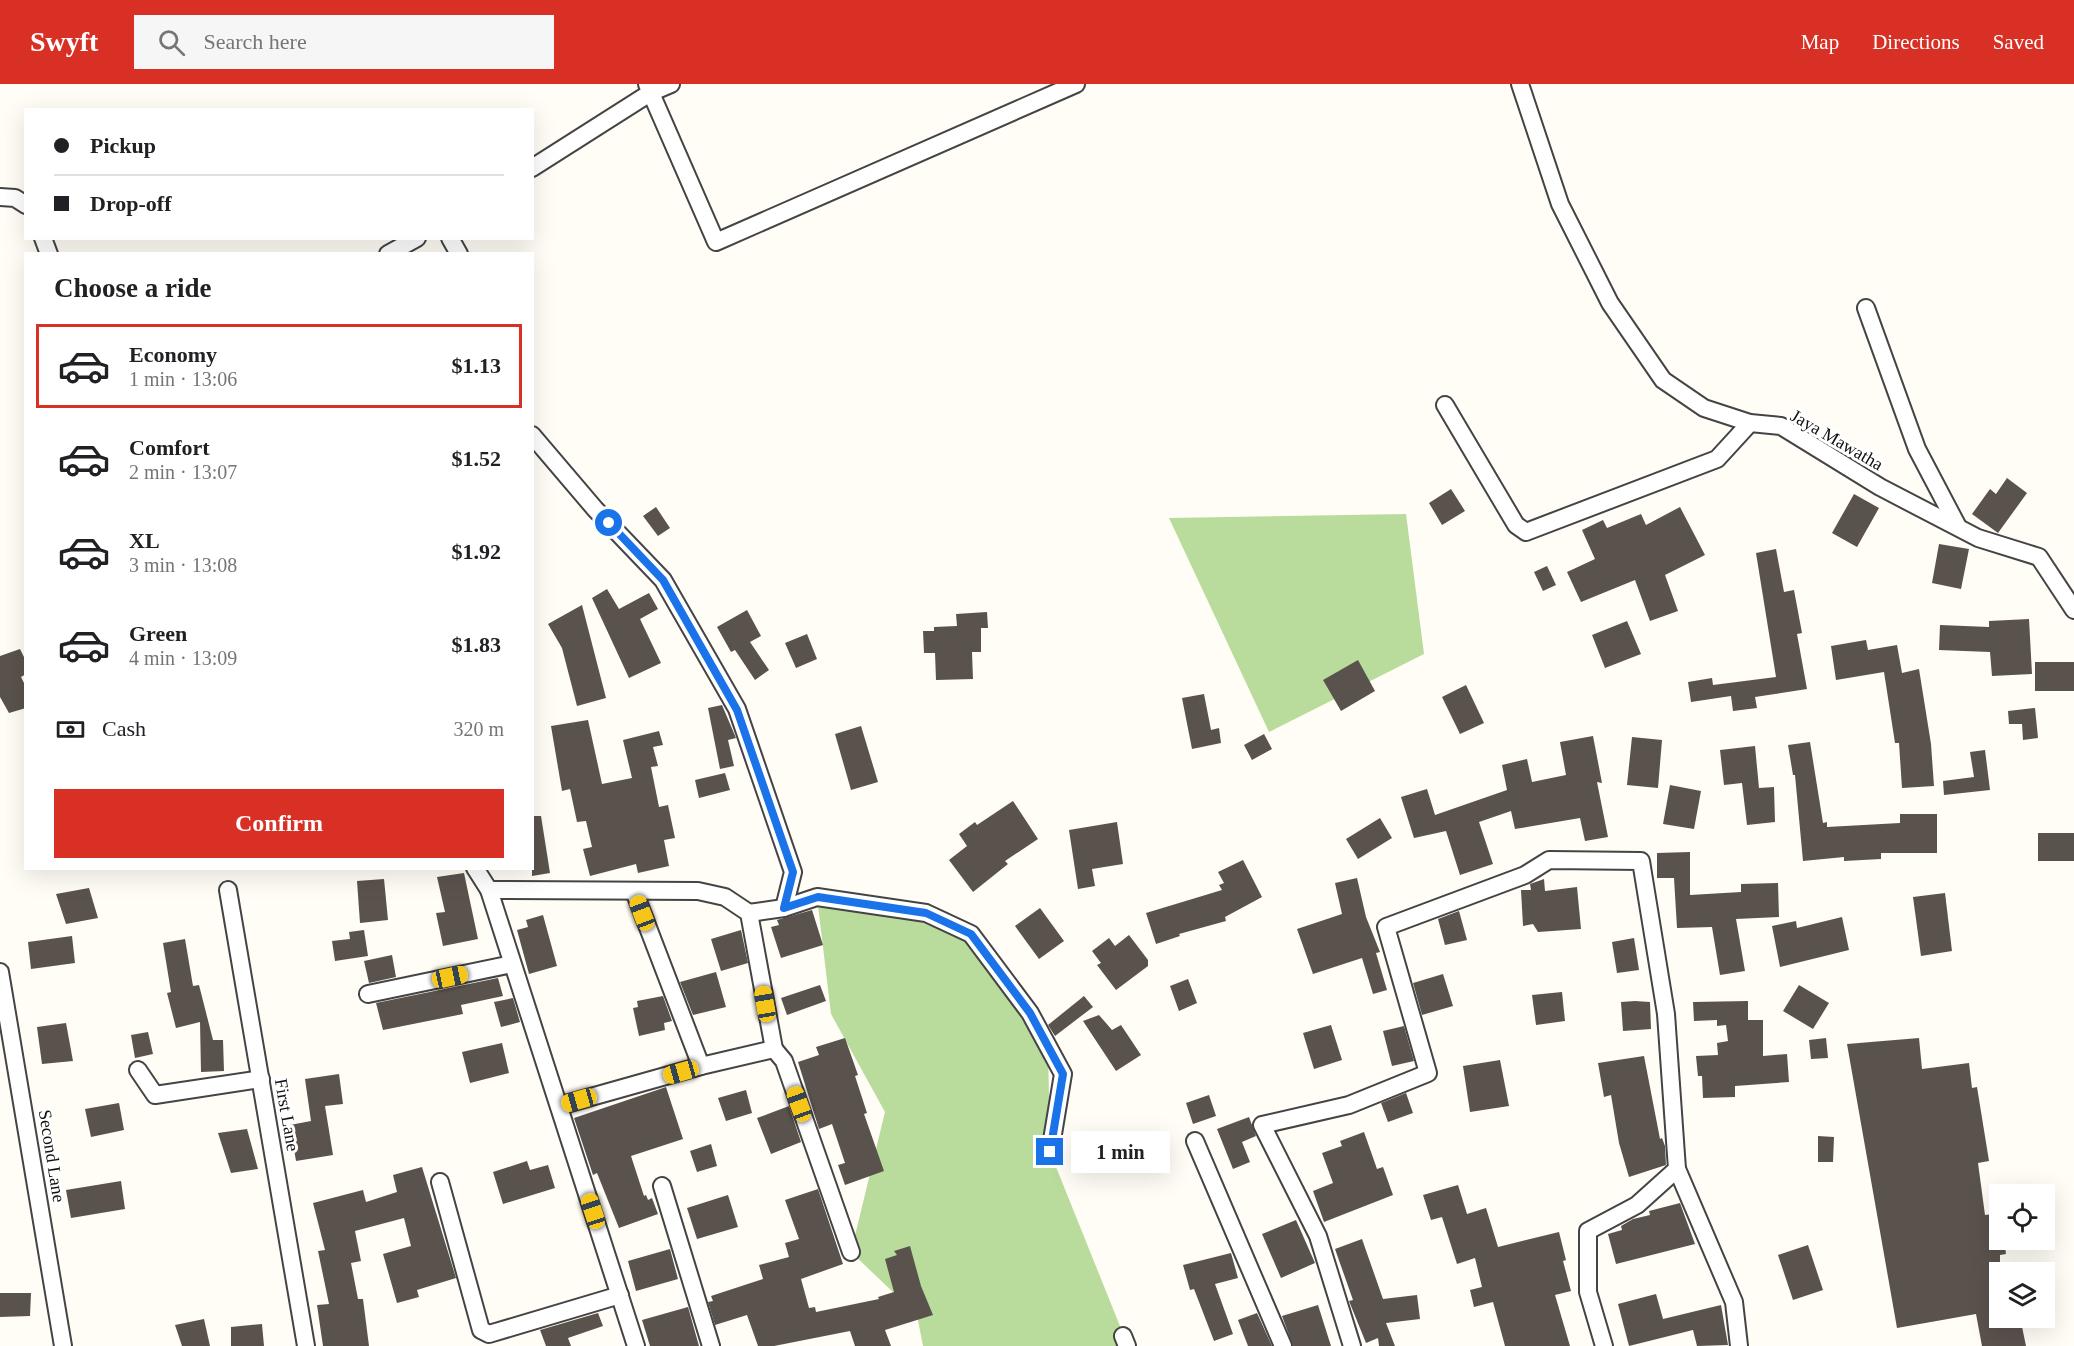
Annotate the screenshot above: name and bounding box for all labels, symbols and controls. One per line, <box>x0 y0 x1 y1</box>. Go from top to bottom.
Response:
search box <box>134 15 554 69</box>
text: Swyft <box>30 26 98 57</box>
icon: search <box>155 26 188 59</box>
text: Search here <box>203 29 307 54</box>
text: Map <box>1801 30 1839 54</box>
text: Directions <box>1872 30 1960 54</box>
text: Saved <box>1993 30 2044 54</box>
text: Pickup <box>90 133 156 158</box>
text: Drop-off <box>90 191 171 216</box>
text: Choose a ride <box>54 273 212 303</box>
icon: car <box>57 339 111 393</box>
text: Economy <box>129 342 217 367</box>
text: $1.13 <box>452 353 501 378</box>
text: 1 min · 13:06 <box>129 368 237 390</box>
street label: Jaya Mawatha <box>1787 405 1887 475</box>
icon: car <box>57 432 111 486</box>
text: Comfort <box>129 435 210 460</box>
text: $1.52 <box>452 446 501 471</box>
text: 2 min · 13:07 <box>129 461 237 483</box>
route start <box>595 509 622 536</box>
icon: car <box>57 525 111 579</box>
text: XL <box>129 528 160 553</box>
text: $1.92 <box>452 539 501 564</box>
text: 3 min · 13:08 <box>129 554 237 576</box>
icon: car <box>57 618 111 672</box>
text: Green <box>129 621 187 646</box>
text: $1.83 <box>452 632 501 657</box>
text: 4 min · 13:09 <box>129 647 237 669</box>
icon: cash <box>54 713 87 746</box>
text: Cash <box>102 716 146 741</box>
text: 320 m <box>453 718 504 740</box>
button: Confirm <box>54 789 504 858</box>
car <box>627 893 657 933</box>
car <box>431 964 469 990</box>
car <box>753 985 777 1023</box>
car <box>661 1058 701 1086</box>
street label: First Lane <box>271 1077 303 1153</box>
car <box>784 1084 814 1124</box>
car <box>559 1086 599 1114</box>
street label: Second Lane <box>35 1108 69 1204</box>
callout: 1 min <box>1071 1131 1170 1173</box>
route end <box>1036 1138 1063 1165</box>
text: 1 min <box>1096 1141 1145 1163</box>
map controls <box>1989 1184 2055 1328</box>
button: locate <box>1989 1184 2055 1250</box>
car <box>579 1191 607 1231</box>
button: layers <box>1989 1262 2055 1328</box>

